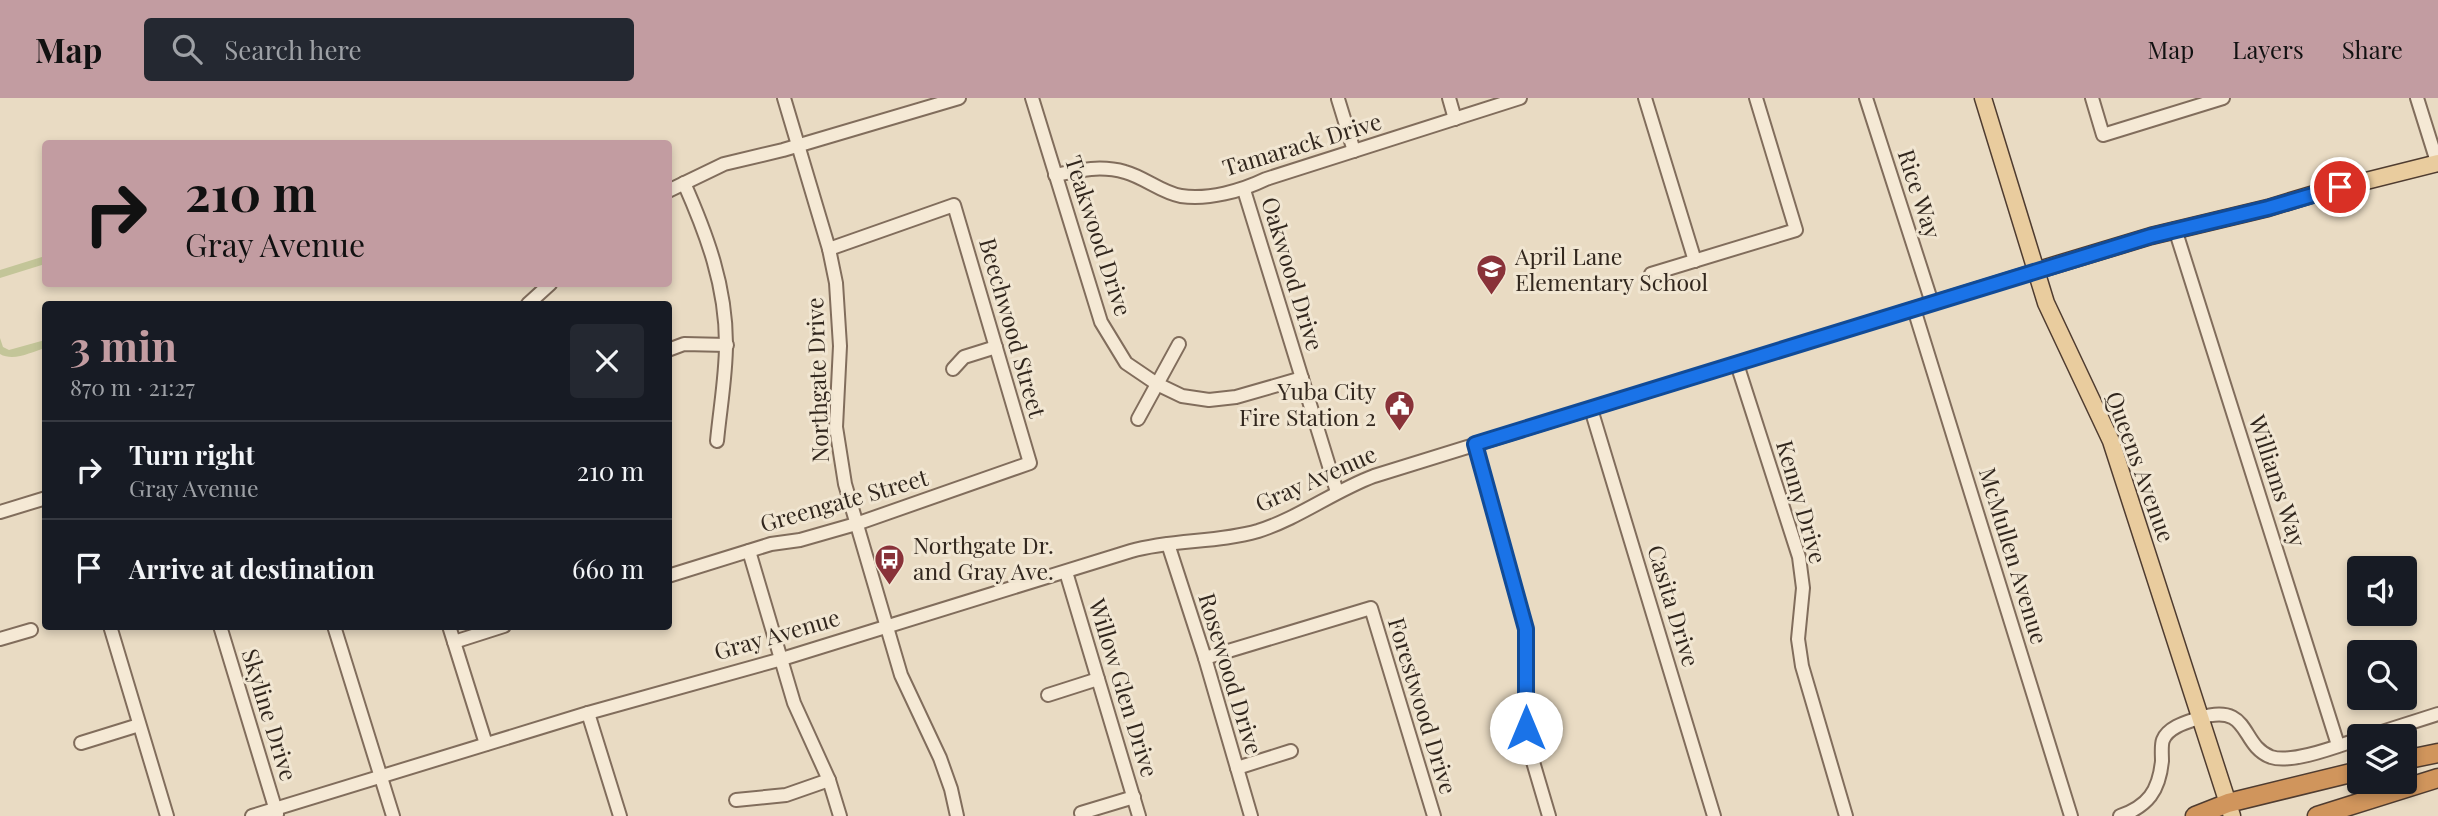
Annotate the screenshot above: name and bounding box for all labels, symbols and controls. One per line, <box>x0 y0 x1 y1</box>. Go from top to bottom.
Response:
search box <box>144 18 634 81</box>
text: Map <box>35 27 102 71</box>
icon: search <box>168 30 206 68</box>
text: Search here <box>224 32 362 67</box>
text: Map <box>2148 33 2194 65</box>
text: Layers <box>2232 33 2304 65</box>
text: Share <box>2342 33 2403 65</box>
street label: Tamarack Drive <box>1218 105 1385 182</box>
street label: Rice Way <box>1891 145 1950 242</box>
street label: Teakwood Drive <box>1059 151 1140 320</box>
pin <box>2310 157 2370 217</box>
text: 210 m <box>185 159 317 224</box>
icon: right <box>70 168 161 259</box>
icon: arrive <box>2321 168 2359 206</box>
street label: Oakwood Drive <box>1255 193 1332 354</box>
text: Gray Avenue <box>185 222 365 265</box>
street label: Beechwood Street <box>973 234 1054 422</box>
place label: April Lane Elementary School <box>1514 240 1708 297</box>
school or university icon: April Lane Elementary School <box>1475 253 1509 297</box>
street label: Northgate Drive <box>798 297 835 463</box>
text: 3 min <box>70 317 177 373</box>
button: close <box>570 324 644 398</box>
text: 870 m · 21:27 <box>70 371 195 402</box>
place label: Yuba City Fire Station 2 <box>1239 375 1376 432</box>
street label: Queens Avenue <box>2100 387 2183 546</box>
public building icon: Yuba City Fire Station 2 <box>1382 388 1416 432</box>
street label: Williams Way <box>2242 410 2314 551</box>
street label: Kenny Drive <box>1770 436 1835 567</box>
text: Turn right <box>129 437 255 472</box>
street label: Gray Avenue <box>1250 437 1381 518</box>
icon: right <box>70 451 108 489</box>
text: 210 m <box>577 453 644 488</box>
street label: Greengate Street <box>756 461 932 538</box>
street label: McMullen Avenue <box>1973 463 2056 648</box>
text: Gray Avenue <box>129 472 259 503</box>
place label: Northgate Dr. and Gray Ave. <box>913 529 1054 586</box>
street label: Casita Drive <box>1641 541 1708 670</box>
bus stop icon: Northgate Dr. and Gray Ave. <box>873 542 907 586</box>
icon: arrive <box>70 549 108 587</box>
text: Arrive at destination <box>129 551 375 586</box>
text: 660 m <box>572 551 644 586</box>
map controls <box>2347 556 2417 794</box>
button: sound <box>2347 556 2417 626</box>
street label: Rosewood Drive <box>1192 589 1271 758</box>
street label: Willow Glen Drive <box>1082 594 1166 781</box>
street label: Gray Avenue <box>710 601 843 666</box>
street label: Forestwood Drive <box>1382 613 1465 798</box>
button: search <box>2347 640 2417 710</box>
street label: Skyline Drive <box>236 645 305 784</box>
position arrow <box>1489 691 1563 765</box>
button: layers <box>2347 724 2417 794</box>

